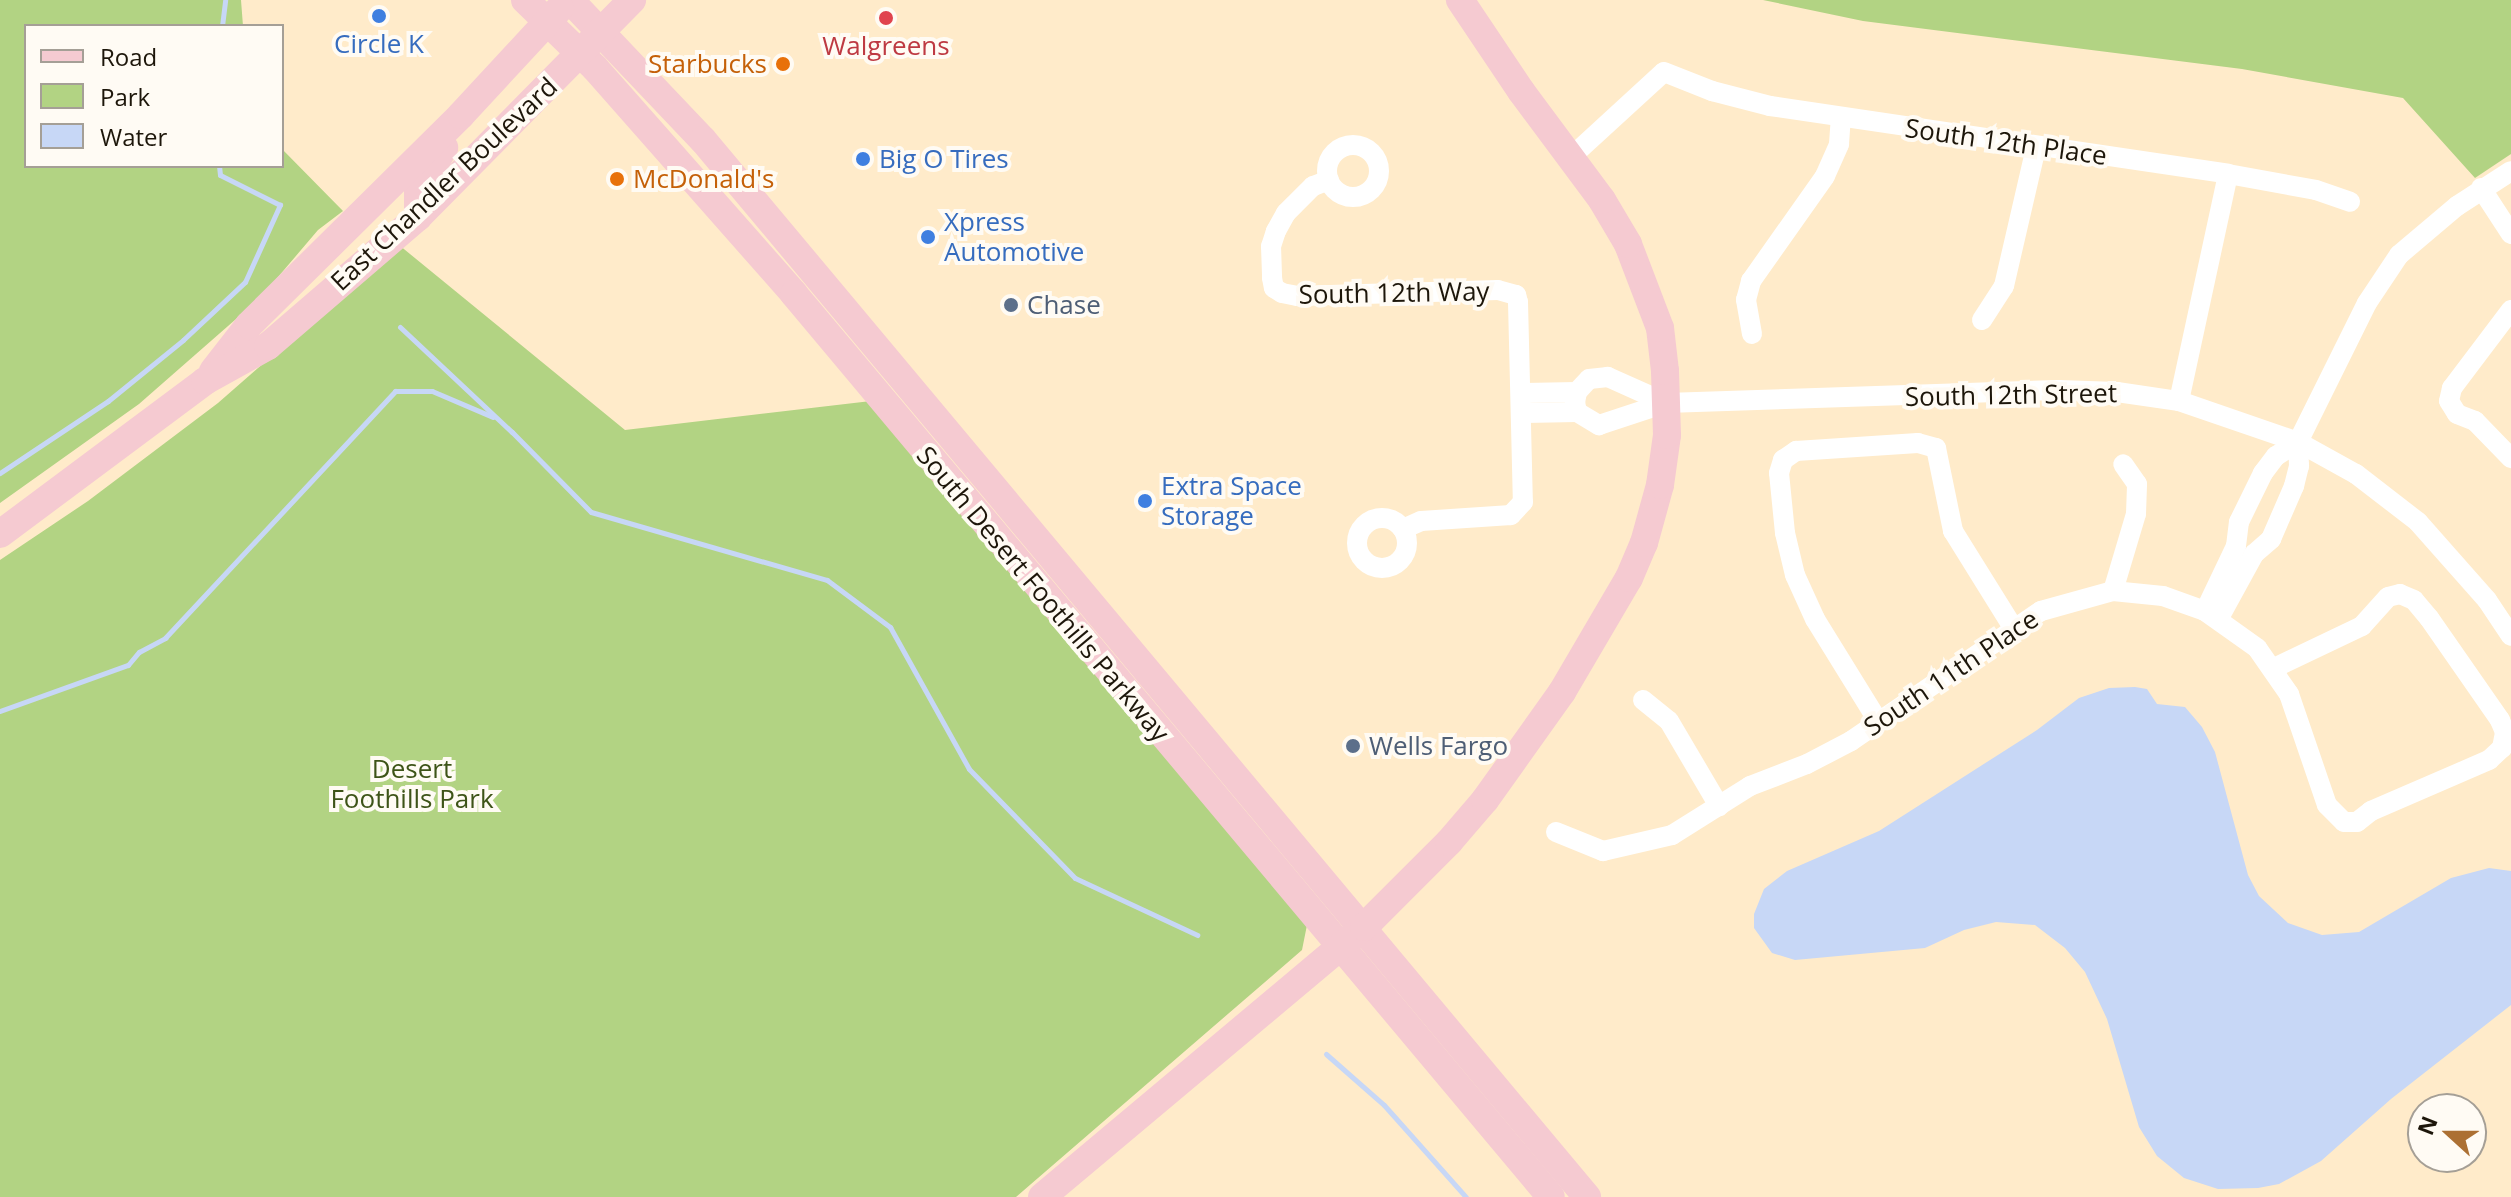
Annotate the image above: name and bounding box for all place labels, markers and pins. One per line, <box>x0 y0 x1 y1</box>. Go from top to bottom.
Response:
marker: Circle K <box>370 7 388 25</box>
marker: Walgreens <box>877 9 895 27</box>
place label: Circle K <box>334 28 424 60</box>
place label: Walgreens <box>822 30 950 62</box>
place label: Starbucks <box>648 48 767 80</box>
marker: Starbucks <box>774 55 792 73</box>
place label: Big O Tires <box>879 143 1009 175</box>
marker: Big O Tires <box>854 150 872 168</box>
place label: McDonald's <box>633 163 774 195</box>
marker: McDonald's <box>608 170 626 188</box>
place label: Xpress Automotive <box>944 206 1084 268</box>
marker: Xpress Automotive <box>919 228 937 246</box>
place label: Chase <box>1027 289 1101 321</box>
marker: Chase <box>1002 296 1020 314</box>
place label: Extra Space Storage <box>1161 470 1302 532</box>
marker: Extra Space Storage <box>1136 492 1154 510</box>
place label: Wells Fargo <box>1369 730 1508 762</box>
marker: Wells Fargo <box>1344 737 1362 755</box>

